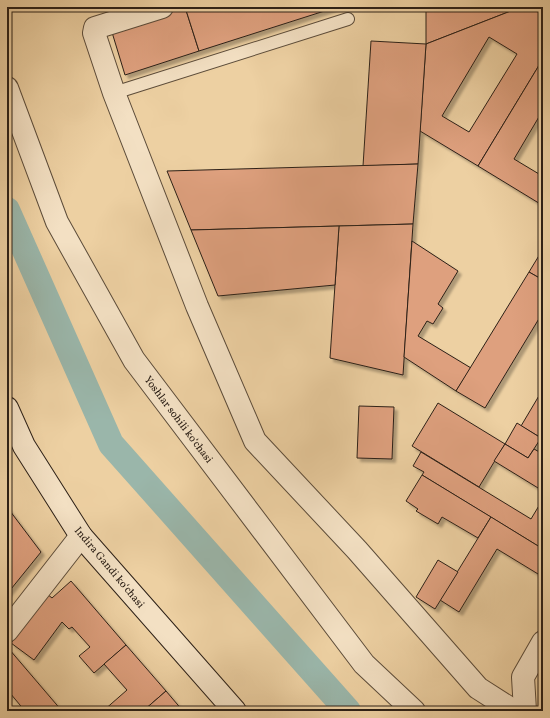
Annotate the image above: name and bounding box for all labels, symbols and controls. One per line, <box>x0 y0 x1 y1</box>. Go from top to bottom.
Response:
street label: Yoshlar sohili koʻchasi <box>140 373 216 467</box>
street label: Indira Gandi koʻchasi <box>70 524 147 612</box>

